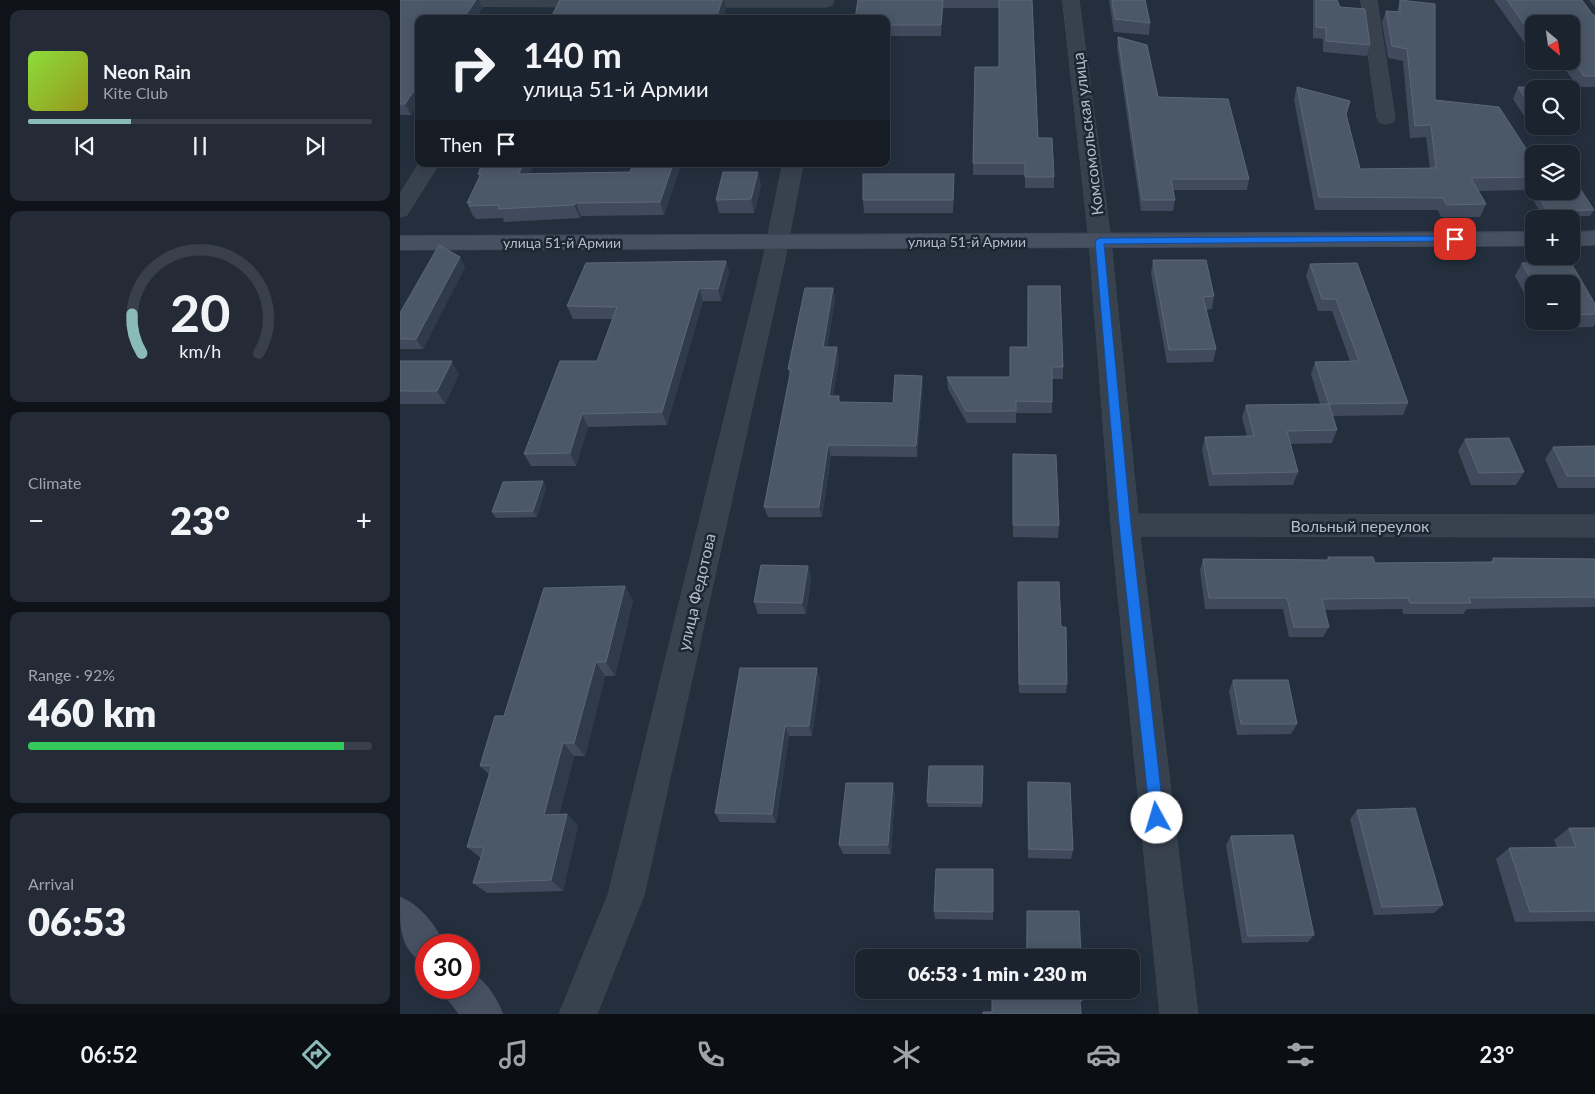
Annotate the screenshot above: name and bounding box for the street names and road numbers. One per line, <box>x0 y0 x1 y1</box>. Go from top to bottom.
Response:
street label: Комсомольская улица <box>1068 52 1106 216</box>
street label: улица 51-й Армии <box>908 233 1026 250</box>
street label: улица 51-й Армии <box>503 234 621 251</box>
street label: Вольный переулок <box>1291 516 1430 535</box>
street label: улица Федотова <box>673 531 719 653</box>

